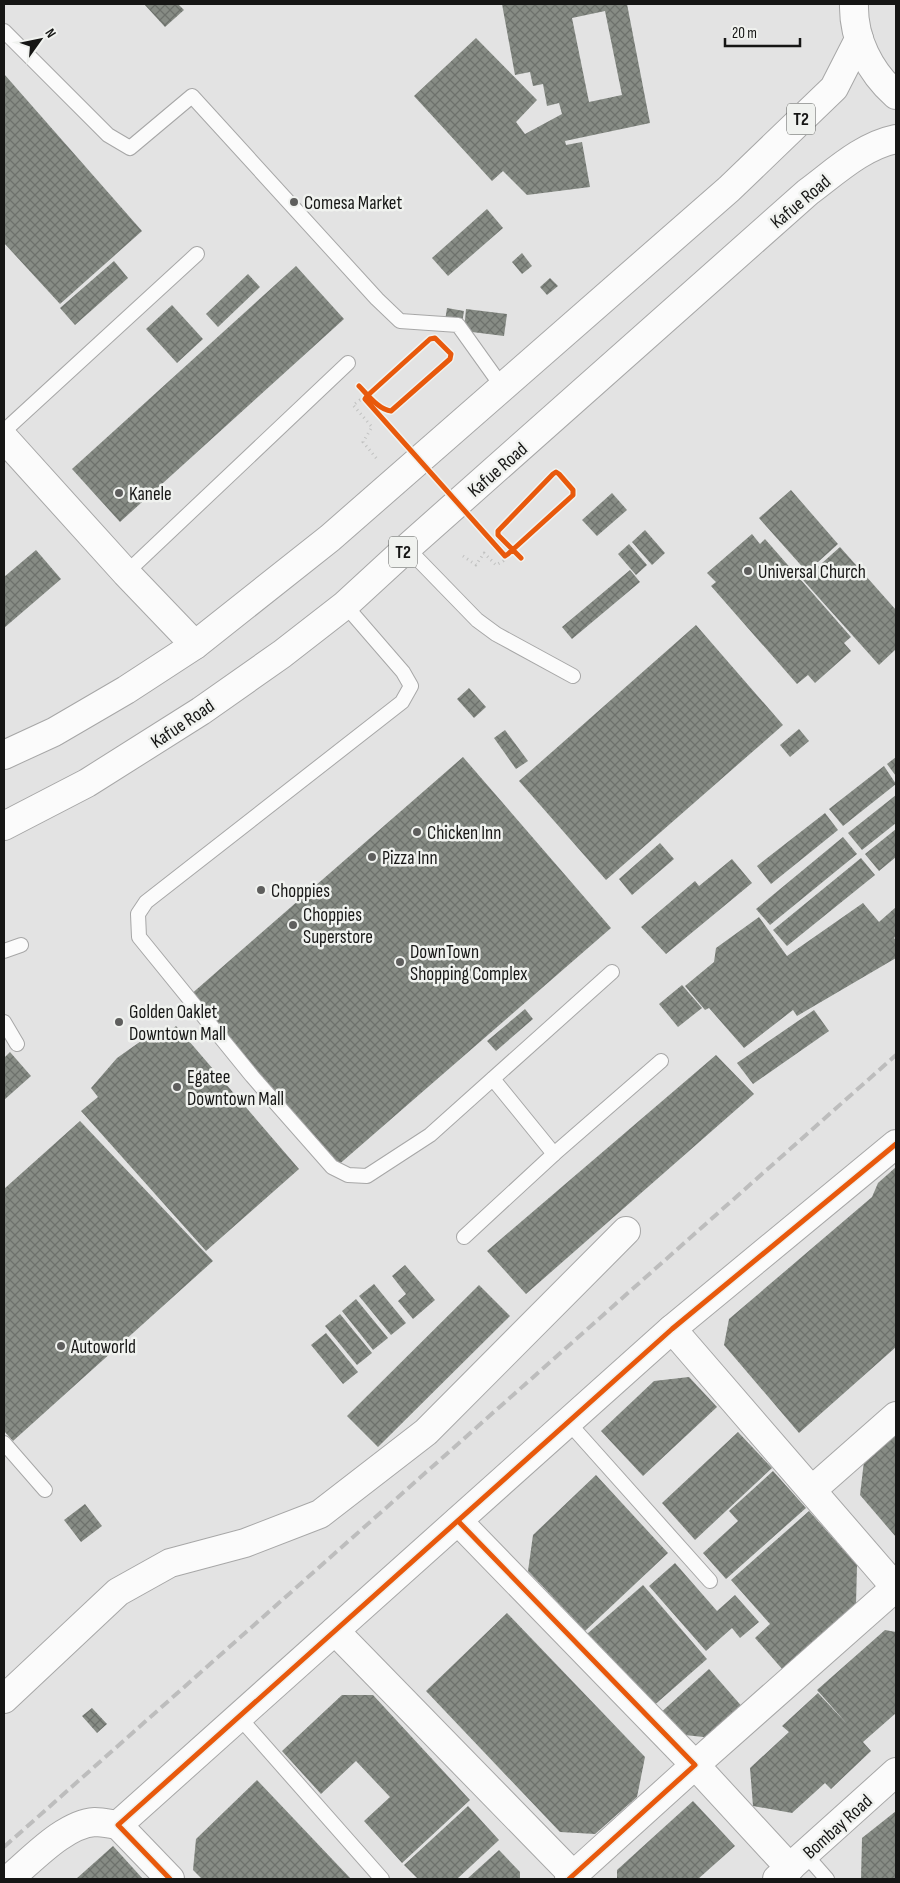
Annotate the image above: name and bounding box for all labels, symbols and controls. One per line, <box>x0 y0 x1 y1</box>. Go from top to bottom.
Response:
north arrow <box>15 15 65 65</box>
scale bar <box>725 15 800 47</box>
text: 20 m <box>732 24 757 43</box>
text: N <box>41 25 60 41</box>
road number: T2 <box>787 104 815 134</box>
street label: Kafue Road <box>766 170 836 234</box>
place label: Comesa Market <box>304 192 402 215</box>
marker: Comesa Market <box>288 196 300 208</box>
street label: Kafue Road <box>463 438 533 502</box>
place label: Kanele <box>129 483 172 506</box>
marker: Kanele <box>113 487 125 499</box>
road number: T2 <box>389 536 417 568</box>
place label: Universal Church <box>758 561 866 584</box>
marker: Universal Church <box>742 565 754 577</box>
street label: Kafue Road <box>147 695 219 754</box>
place label: Chicken Inn <box>427 822 501 845</box>
marker: Chicken Inn <box>411 826 423 838</box>
place label: Pizza Inn <box>382 847 438 870</box>
marker: Pizza Inn <box>366 851 378 863</box>
place label: Choppies <box>271 880 330 903</box>
marker: Choppies <box>255 884 267 896</box>
place label: Choppies Superstore <box>303 904 373 949</box>
marker: Choppies Superstore <box>287 919 299 931</box>
place label: DownTown Shopping Complex <box>410 941 527 986</box>
marker: DownTown Shopping Complex <box>394 956 406 968</box>
place label: Golden Oaklet Downtown Mall <box>129 1001 226 1046</box>
marker: Golden Oaklet Downtown Mall <box>113 1016 125 1028</box>
place label: Egatee Downtown Mall <box>187 1066 284 1111</box>
marker: Egatee Downtown Mall <box>171 1081 183 1093</box>
place label: Autoworld <box>70 1336 136 1359</box>
marker: Autoworld <box>55 1340 67 1352</box>
street label: Bombay Road <box>798 1790 878 1864</box>

